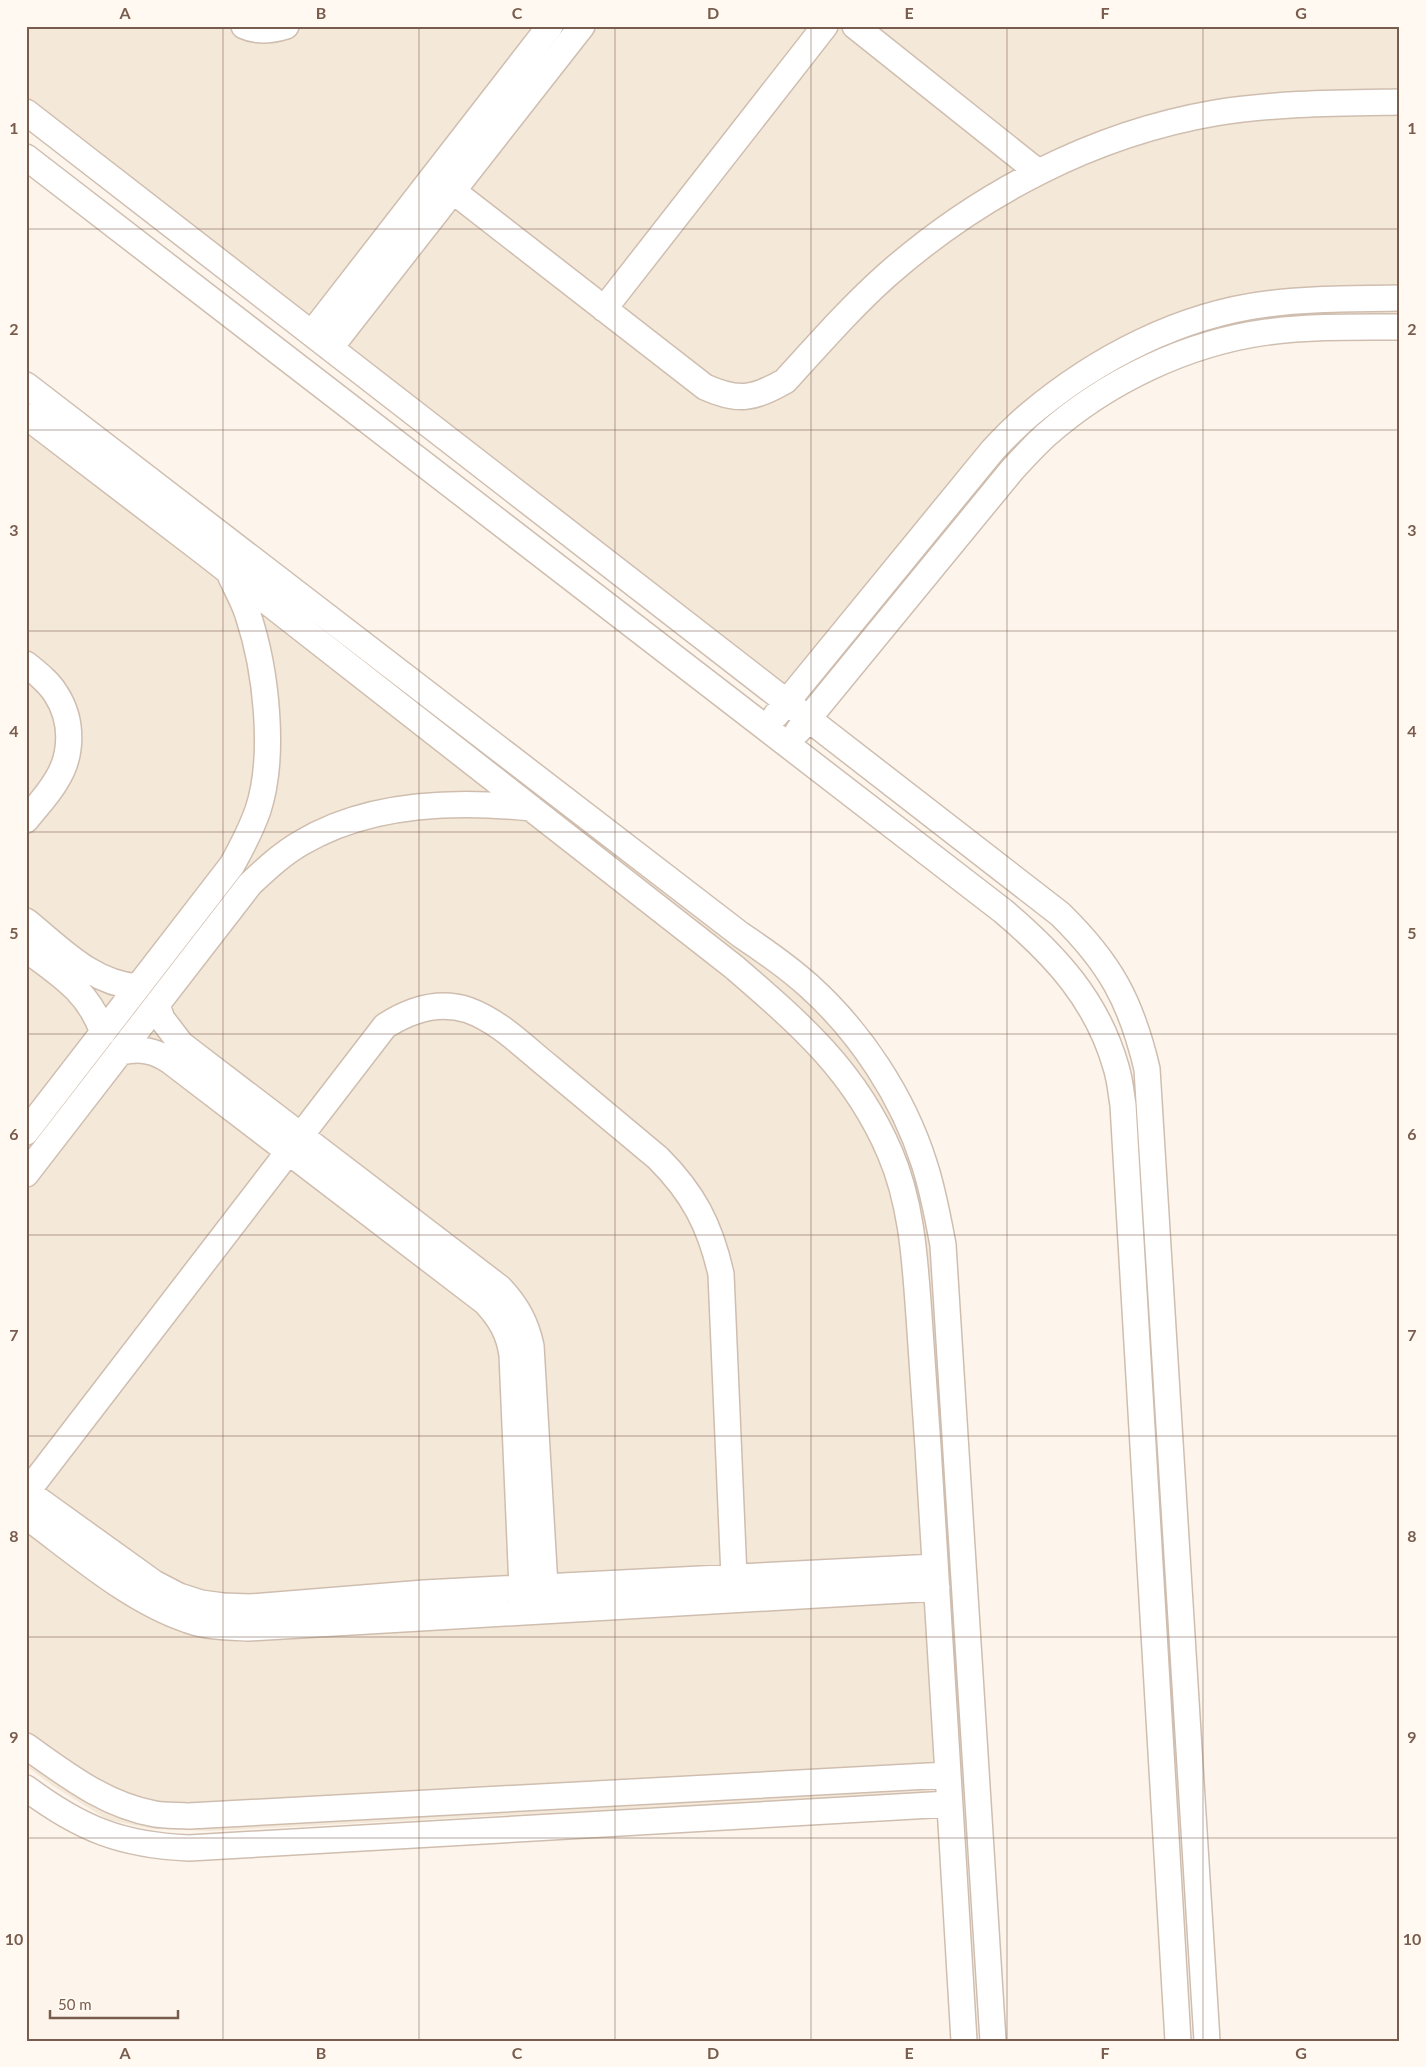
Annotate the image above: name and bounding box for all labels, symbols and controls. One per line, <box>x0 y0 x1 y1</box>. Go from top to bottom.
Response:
text: A <box>118 3 131 22</box>
text: B <box>316 3 326 22</box>
text: C <box>512 3 523 22</box>
text: D <box>707 3 719 22</box>
text: E <box>904 3 914 22</box>
text: F <box>1100 3 1110 22</box>
text: G <box>1295 3 1307 22</box>
text: 1 <box>9 118 19 137</box>
text: 1 <box>1407 118 1417 137</box>
text: 2 <box>9 319 19 338</box>
text: 2 <box>1407 319 1417 338</box>
text: 3 <box>9 520 19 539</box>
text: 3 <box>1407 520 1417 539</box>
text: 4 <box>9 721 19 740</box>
text: 4 <box>1407 721 1417 740</box>
text: 5 <box>9 923 19 942</box>
text: 5 <box>1407 923 1417 942</box>
text: 6 <box>9 1124 19 1143</box>
text: 6 <box>1407 1124 1417 1143</box>
text: 7 <box>9 1325 19 1344</box>
text: 7 <box>1407 1325 1417 1344</box>
text: 8 <box>9 1526 19 1545</box>
text: 8 <box>1407 1526 1417 1545</box>
text: 9 <box>9 1727 19 1746</box>
text: 9 <box>1407 1727 1417 1746</box>
text: 10 <box>5 1929 23 1948</box>
text: 10 <box>1403 1929 1421 1948</box>
scale bar <box>50 1987 178 2019</box>
text: 50 m <box>58 1995 92 2013</box>
text: A <box>118 2043 131 2062</box>
text: B <box>316 2043 326 2062</box>
text: C <box>512 2043 523 2062</box>
text: D <box>707 2043 719 2062</box>
text: E <box>904 2043 914 2062</box>
text: F <box>1100 2043 1110 2062</box>
text: G <box>1295 2043 1307 2062</box>

